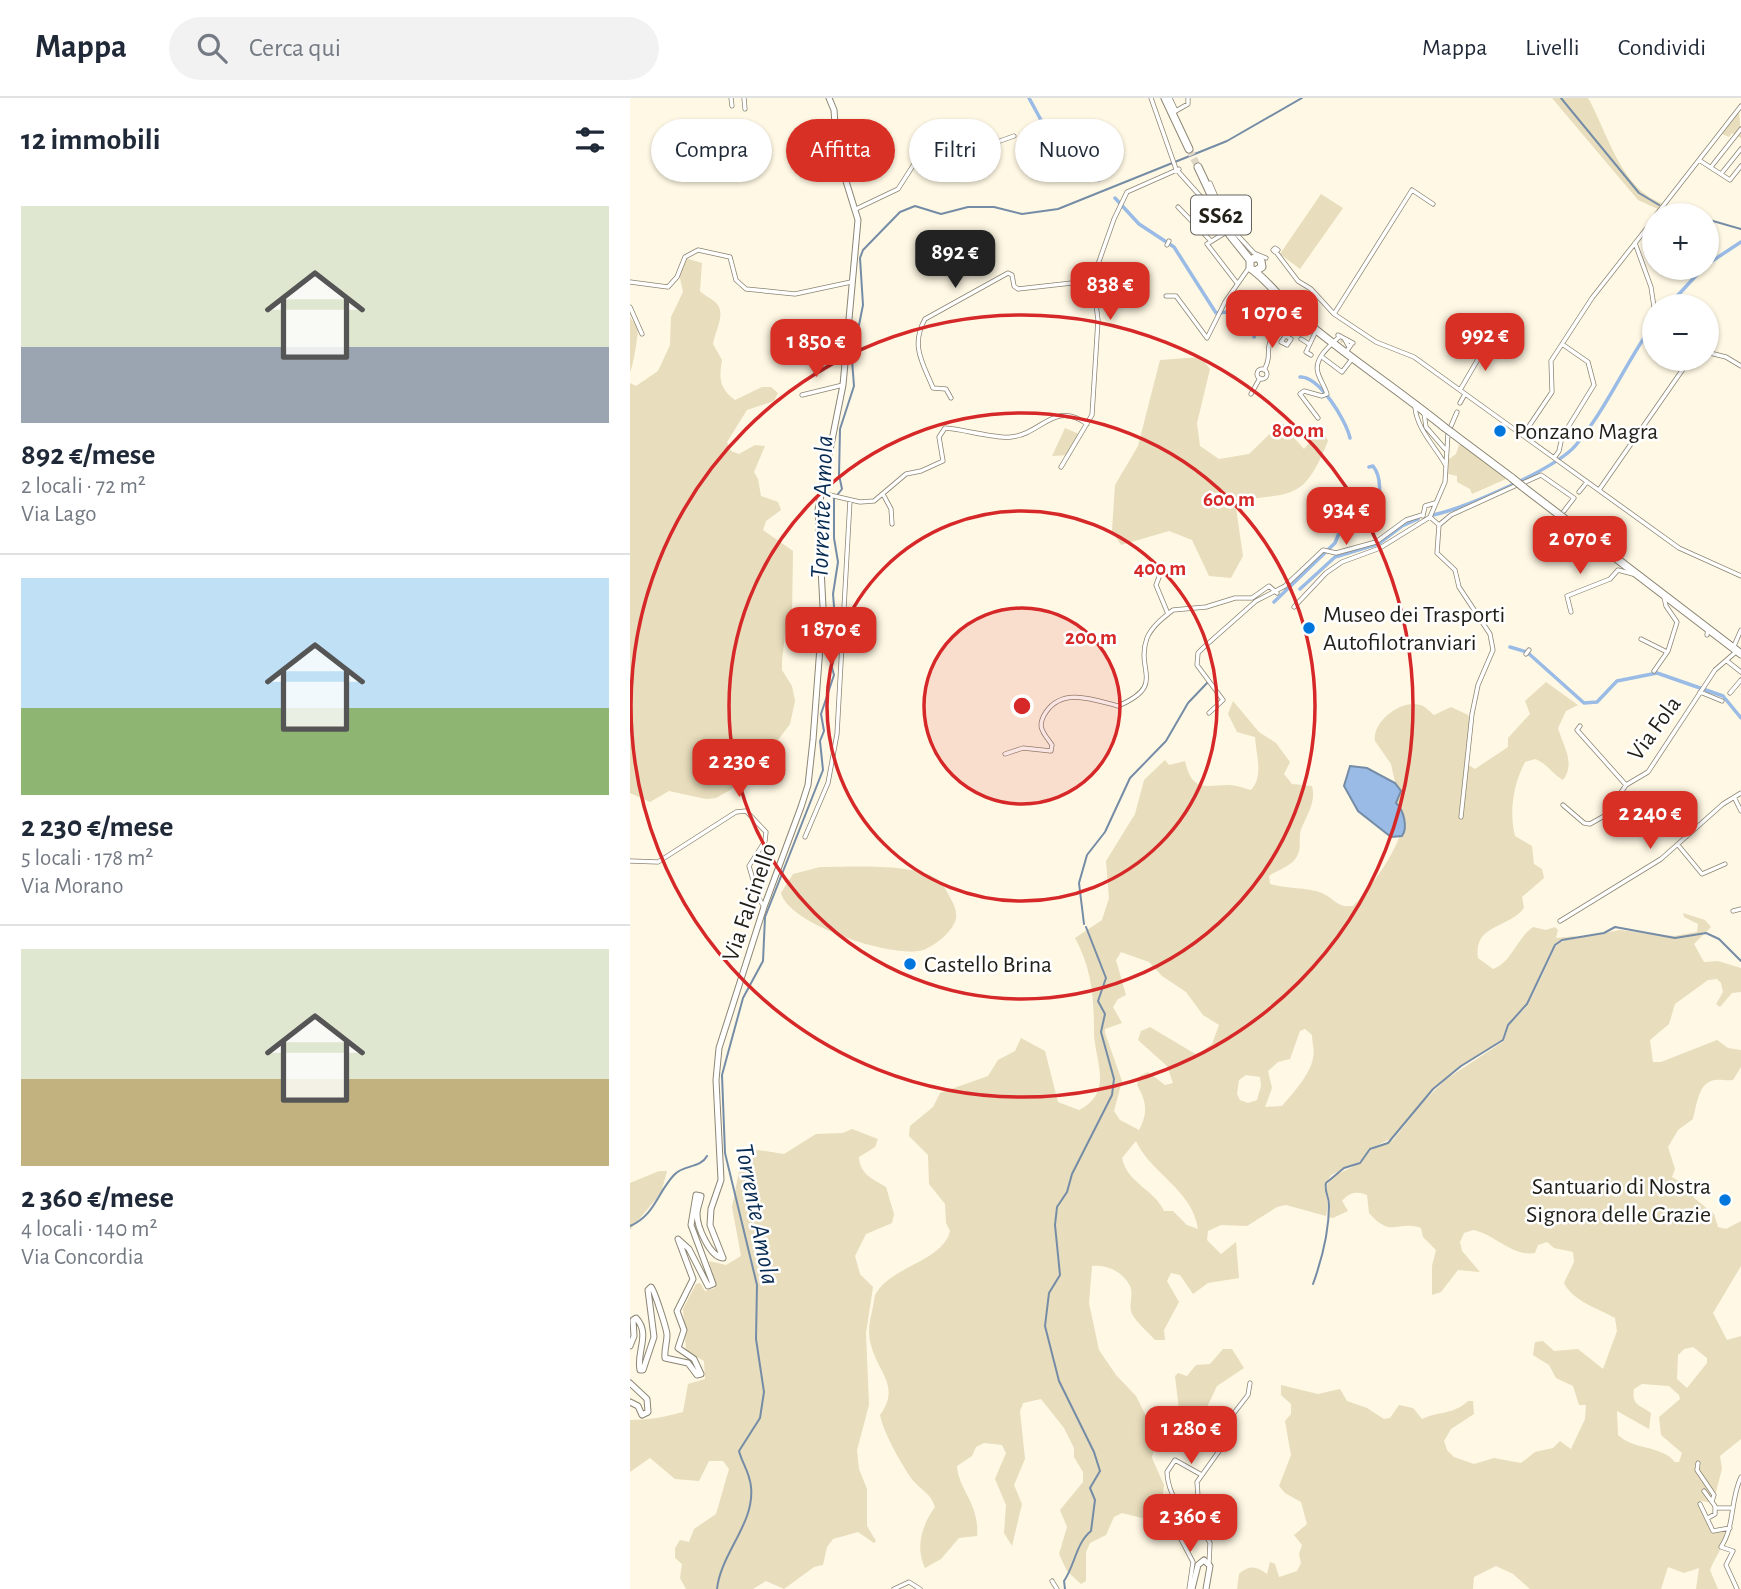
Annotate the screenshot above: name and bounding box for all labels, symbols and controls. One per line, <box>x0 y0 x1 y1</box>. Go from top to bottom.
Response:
search box <box>169 17 659 80</box>
icon: search <box>193 29 231 67</box>
text: Mappa <box>35 31 127 64</box>
text: Cerca qui <box>249 35 341 61</box>
text: Mappa <box>1422 36 1487 60</box>
text: Livelli <box>1525 36 1580 60</box>
text: Condividi <box>1618 36 1706 60</box>
chip: Compra <box>651 119 772 182</box>
chip: Affitta <box>786 119 895 182</box>
chip: Filtri <box>909 119 1001 182</box>
chip: Nuovo <box>1015 119 1124 182</box>
icon: filters <box>571 121 609 159</box>
text: 12 immobili <box>21 125 161 155</box>
road number: SS62 <box>1191 196 1251 234</box>
map controls <box>1642 203 1719 371</box>
button: + <box>1642 203 1719 280</box>
pin: 892 € <box>906 230 1004 290</box>
text: 892 € <box>931 241 979 264</box>
icon: home <box>252 252 378 378</box>
pin: 838 € <box>1061 262 1159 322</box>
text: 838 € <box>1087 273 1133 296</box>
pin: 1 070 € <box>1207 290 1337 350</box>
button: − <box>1642 294 1719 371</box>
text: 1 070 € <box>1242 301 1302 324</box>
pin: 992 € <box>1436 314 1534 373</box>
pin: 1 850 € <box>751 320 881 379</box>
text: 992 € <box>1461 324 1509 347</box>
text: 1 850 € <box>786 330 846 353</box>
text: 800 m <box>1272 420 1324 441</box>
place label: Ponzano Magra <box>1514 420 1658 444</box>
marker: Ponzano Magra <box>1492 423 1508 439</box>
water label: Torrente Amola <box>807 435 837 579</box>
text: 892 €/mese <box>21 440 156 470</box>
text: 2 locali · 72 m² <box>21 475 146 498</box>
pin: 934 € <box>1297 488 1395 547</box>
text: 600 m <box>1203 489 1255 510</box>
text: 934 € <box>1323 498 1369 521</box>
text: Via Lago <box>21 503 97 526</box>
pin: 2 070 € <box>1515 517 1645 576</box>
text: 2 070 € <box>1549 527 1611 550</box>
text: 400 m <box>1134 558 1186 579</box>
place label: Museo dei Trasporti Autofilotranviari <box>1323 603 1505 655</box>
pin: 1 870 € <box>766 608 896 667</box>
text: 1 870 € <box>801 618 861 641</box>
marker: Museo dei Trasporti Autofilotranviari <box>1301 620 1317 636</box>
icon: home <box>252 624 378 750</box>
text: 200 m <box>1065 627 1117 648</box>
street label: Via Fola <box>1624 692 1686 765</box>
centre of rings <box>1010 694 1034 718</box>
pin: 2 230 € <box>674 740 804 799</box>
text: 2 230 € <box>708 750 770 773</box>
pin: 2 240 € <box>1585 792 1715 851</box>
text: 2 240 € <box>1619 802 1681 825</box>
text: 2 230 €/mese <box>21 812 173 842</box>
street label: Via Falcinello <box>719 840 781 965</box>
text: 5 locali · 178 m² <box>21 847 153 870</box>
text: Via Morano <box>21 875 123 898</box>
place label: Castello Brina <box>924 953 1052 977</box>
marker: Castello Brina <box>902 956 918 972</box>
icon: home <box>252 995 378 1121</box>
water label: Torrente Amola <box>731 1141 783 1287</box>
place label: Santuario di Nostra Signora delle Grazie <box>1526 1175 1711 1227</box>
text: 2 360 €/mese <box>21 1183 174 1213</box>
marker: Santuario di Nostra Signora delle Grazie <box>1717 1192 1733 1208</box>
text: 4 locali · 140 m² <box>21 1218 158 1241</box>
text: Via Concordia <box>21 1246 144 1269</box>
pin: 1 280 € <box>1126 1406 1256 1466</box>
text: 1 280 € <box>1161 1417 1221 1440</box>
pin: 2 360 € <box>1125 1494 1255 1554</box>
text: 2 360 € <box>1159 1505 1221 1528</box>

